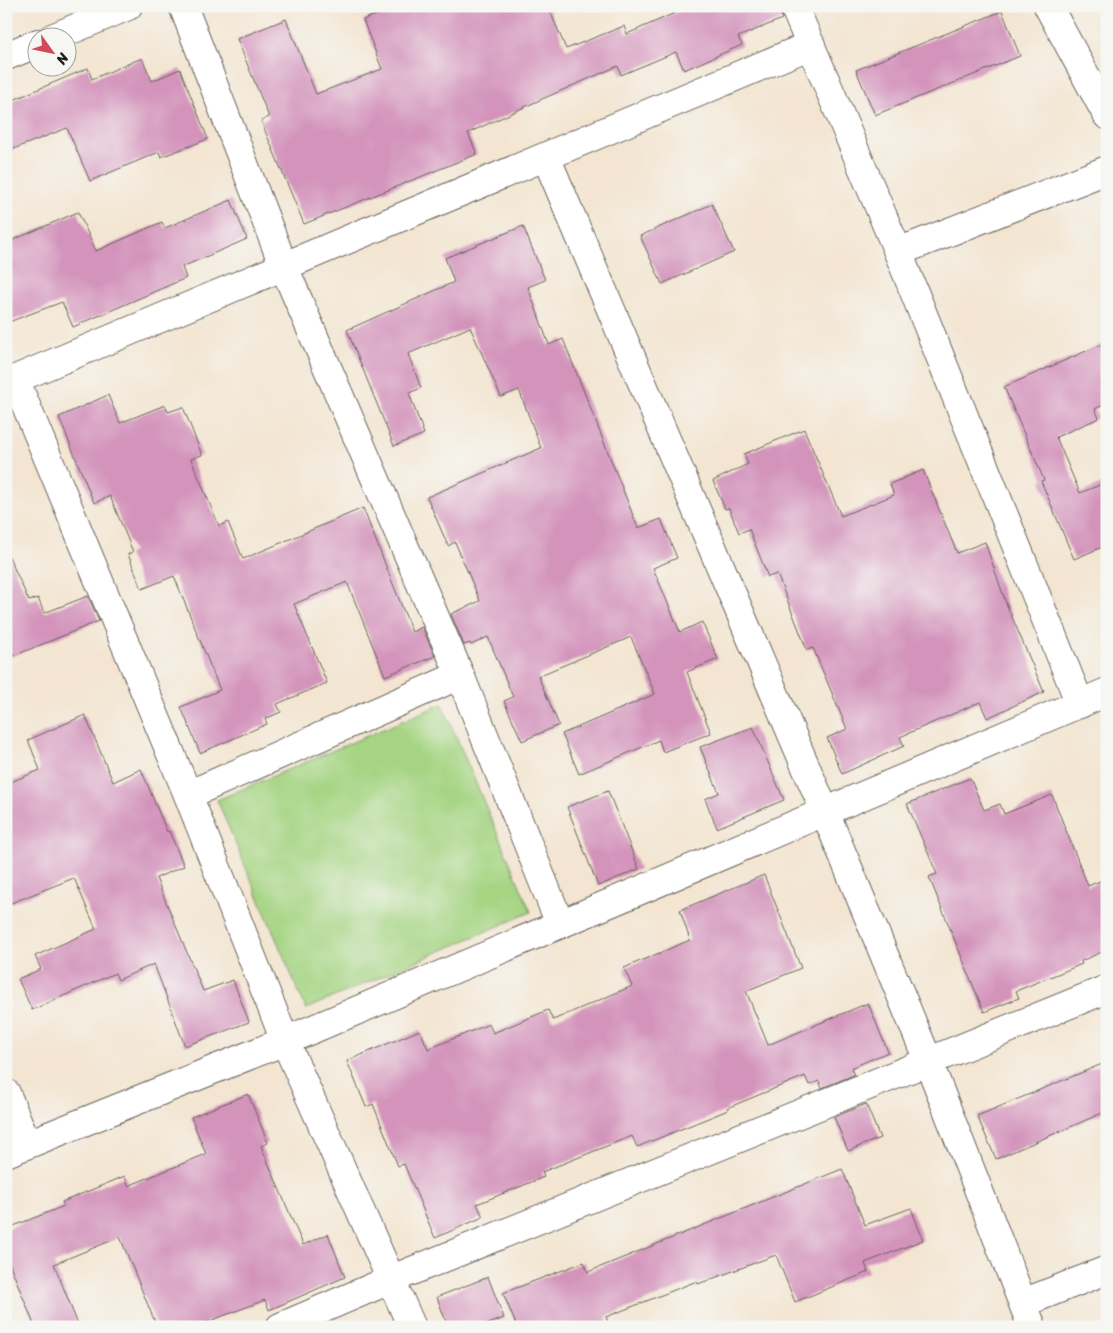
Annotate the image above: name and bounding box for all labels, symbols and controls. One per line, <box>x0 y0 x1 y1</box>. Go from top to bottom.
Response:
north arrow <box>28 28 78 78</box>
text: N <box>49 47 76 70</box>

